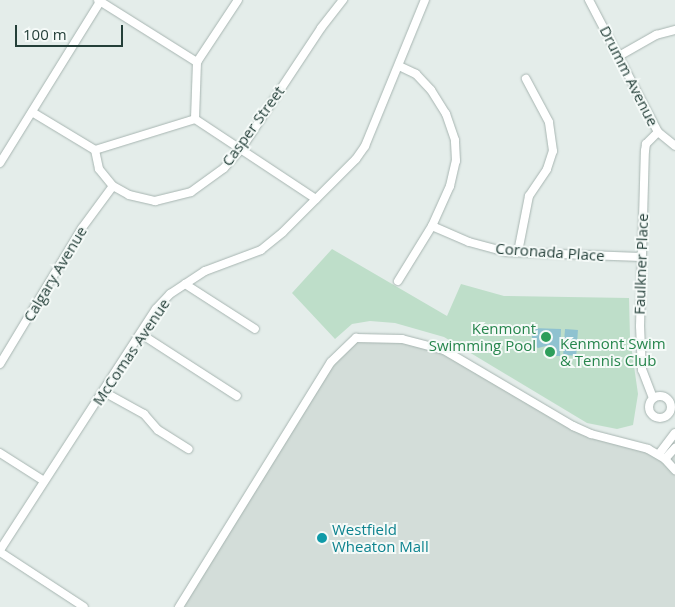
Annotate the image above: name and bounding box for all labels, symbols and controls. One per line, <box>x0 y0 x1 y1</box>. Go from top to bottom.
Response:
scale bar <box>18 15 125 47</box>
street label: Drumm Avenue <box>596 23 662 129</box>
text: 100 m <box>23 24 67 44</box>
street label: Casper Street <box>218 83 288 169</box>
street label: Faulkner Place <box>630 213 652 315</box>
street label: Calgary Avenue <box>20 223 90 325</box>
street label: Coronada Place <box>495 239 605 265</box>
street label: McComas Avenue <box>89 295 173 409</box>
place label: Kenmont Swimming Pool <box>429 319 536 354</box>
marker: Kenmont Swimming Pool <box>540 331 552 343</box>
place label: Kenmont Swim & Tennis Club <box>560 334 666 369</box>
marker: Kenmont Swim & Tennis Club <box>544 346 556 358</box>
place label: Westfield Wheaton Mall <box>332 520 429 555</box>
marker: Westfield Wheaton Mall <box>316 532 328 544</box>

